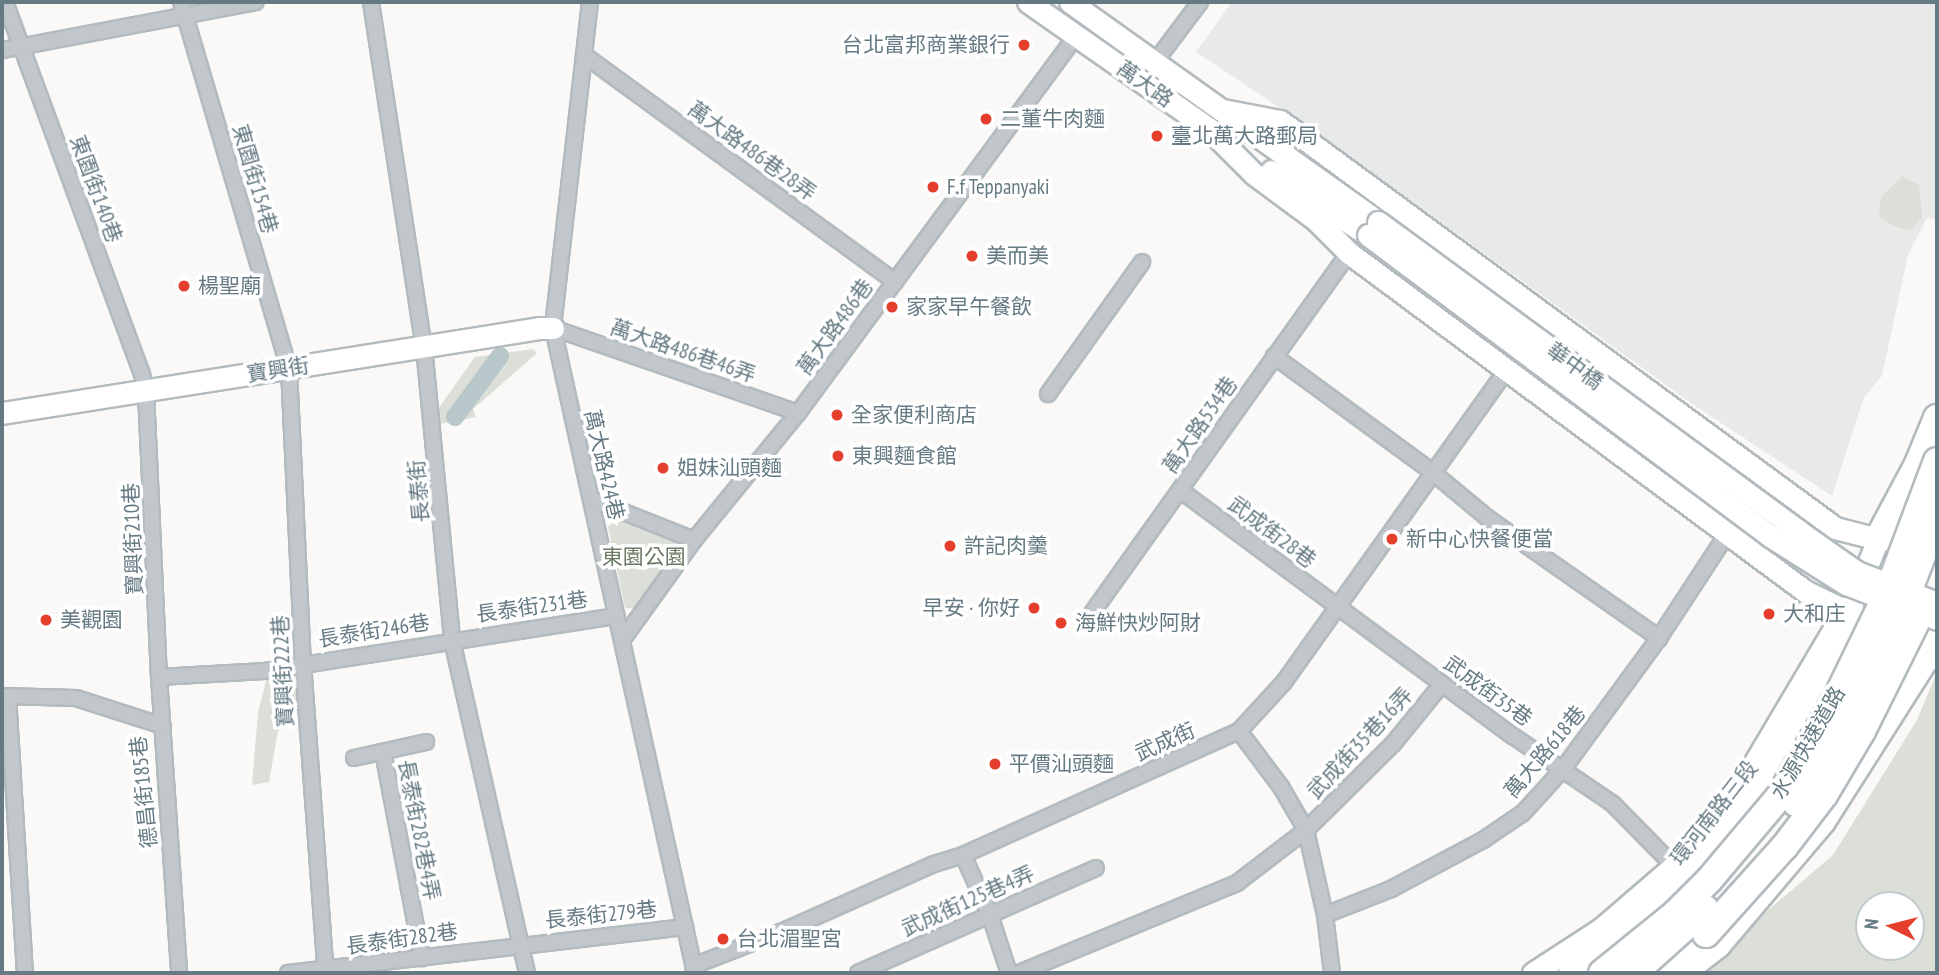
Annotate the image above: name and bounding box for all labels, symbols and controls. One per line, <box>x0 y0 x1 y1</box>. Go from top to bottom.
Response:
place label: 台北富邦商業銀行 <box>842 32 1010 58</box>
marker: 台北富邦商業銀行 <box>1016 37 1032 53</box>
street label: 萬大路 <box>1112 56 1178 112</box>
street label: 萬大路486巷28弄 <box>683 96 821 206</box>
place label: 二董牛肉麵 <box>1000 106 1105 132</box>
marker: 二董牛肉麵 <box>978 111 994 127</box>
street label: 東園街154巷 <box>227 122 283 236</box>
place label: 臺北萬大路郵局 <box>1171 123 1318 149</box>
marker: 臺北萬大路郵局 <box>1149 128 1165 144</box>
street label: 東園街140巷 <box>65 132 127 246</box>
place label: F.f Teppanyaki <box>947 174 1050 200</box>
marker: F.f Teppanyaki <box>925 179 941 195</box>
place label: 美而美 <box>986 243 1049 269</box>
marker: 美而美 <box>964 248 980 264</box>
place label: 楊聖廟 <box>198 273 261 299</box>
street label: 萬大路486巷 <box>792 274 878 380</box>
marker: 楊聖廟 <box>176 278 192 294</box>
place label: 家家早午餐飲 <box>906 294 1032 320</box>
marker: 家家早午餐飲 <box>884 299 900 315</box>
street label: 萬大路486巷46弄 <box>607 314 759 388</box>
street label: 華中橋 <box>1542 337 1608 395</box>
street label: 寶興街 <box>245 353 311 387</box>
street label: 萬大路534巷 <box>1157 372 1243 478</box>
place label: 全家便利商店 <box>851 402 977 428</box>
street label: 萬大路424巷 <box>579 407 629 523</box>
marker: 全家便利商店 <box>829 407 845 423</box>
place label: 東興麵食館 <box>852 443 957 469</box>
marker: 東興麵食館 <box>830 448 846 464</box>
place label: 姐妹汕頭麵 <box>677 455 782 481</box>
street label: 長泰街 <box>404 459 434 523</box>
marker: 姐妹汕頭麵 <box>655 460 671 476</box>
street label: 寶興街210巷 <box>118 482 148 596</box>
street label: 武成街28巷 <box>1223 491 1321 573</box>
place label: 新中心快餐便當 <box>1406 526 1553 552</box>
marker: 新中心快餐便當 <box>1384 531 1400 547</box>
place label: 許記肉羹 <box>964 533 1048 559</box>
marker: 許記肉羹 <box>942 538 958 554</box>
park label: 東園公園 <box>602 544 686 570</box>
street label: 長泰街231巷 <box>475 587 589 627</box>
place label: 早安 · 你好 <box>923 595 1020 621</box>
marker: 早安 · 你好 <box>1026 600 1042 616</box>
place label: 大和庄 <box>1783 601 1846 627</box>
marker: 大和庄 <box>1761 606 1777 622</box>
place label: 美觀園 <box>60 607 123 633</box>
street label: 長泰街246巷 <box>317 610 431 652</box>
place label: 海鮮快炒阿財 <box>1075 610 1201 636</box>
marker: 美觀園 <box>38 612 54 628</box>
street label: 寶興街222巷 <box>267 614 299 728</box>
marker: 海鮮快炒阿財 <box>1053 615 1069 631</box>
street label: 武成街35巷 <box>1439 651 1537 731</box>
street label: 武成街35巷16弄 <box>1302 682 1418 804</box>
street label: 水源快速道路 <box>1766 682 1850 804</box>
street label: 萬大路618巷 <box>1499 701 1591 803</box>
street label: 武成街 <box>1131 718 1199 766</box>
street label: 德昌街185巷 <box>126 735 162 849</box>
place label: 平價汕頭麵 <box>1009 751 1114 777</box>
marker: 平價汕頭麵 <box>987 756 1003 772</box>
street label: 環河南路三段 <box>1665 756 1763 870</box>
street label: 長泰街282巷4弄 <box>393 758 445 902</box>
street label: 武成街125巷4弄 <box>898 860 1038 942</box>
north arrow <box>1855 891 1925 961</box>
street label: 長泰街279巷 <box>544 897 658 933</box>
text: N <box>1859 918 1884 930</box>
street label: 長泰街282巷 <box>345 919 459 959</box>
place label: 台北湄聖宮 <box>737 926 842 952</box>
marker: 台北湄聖宮 <box>715 931 731 947</box>

